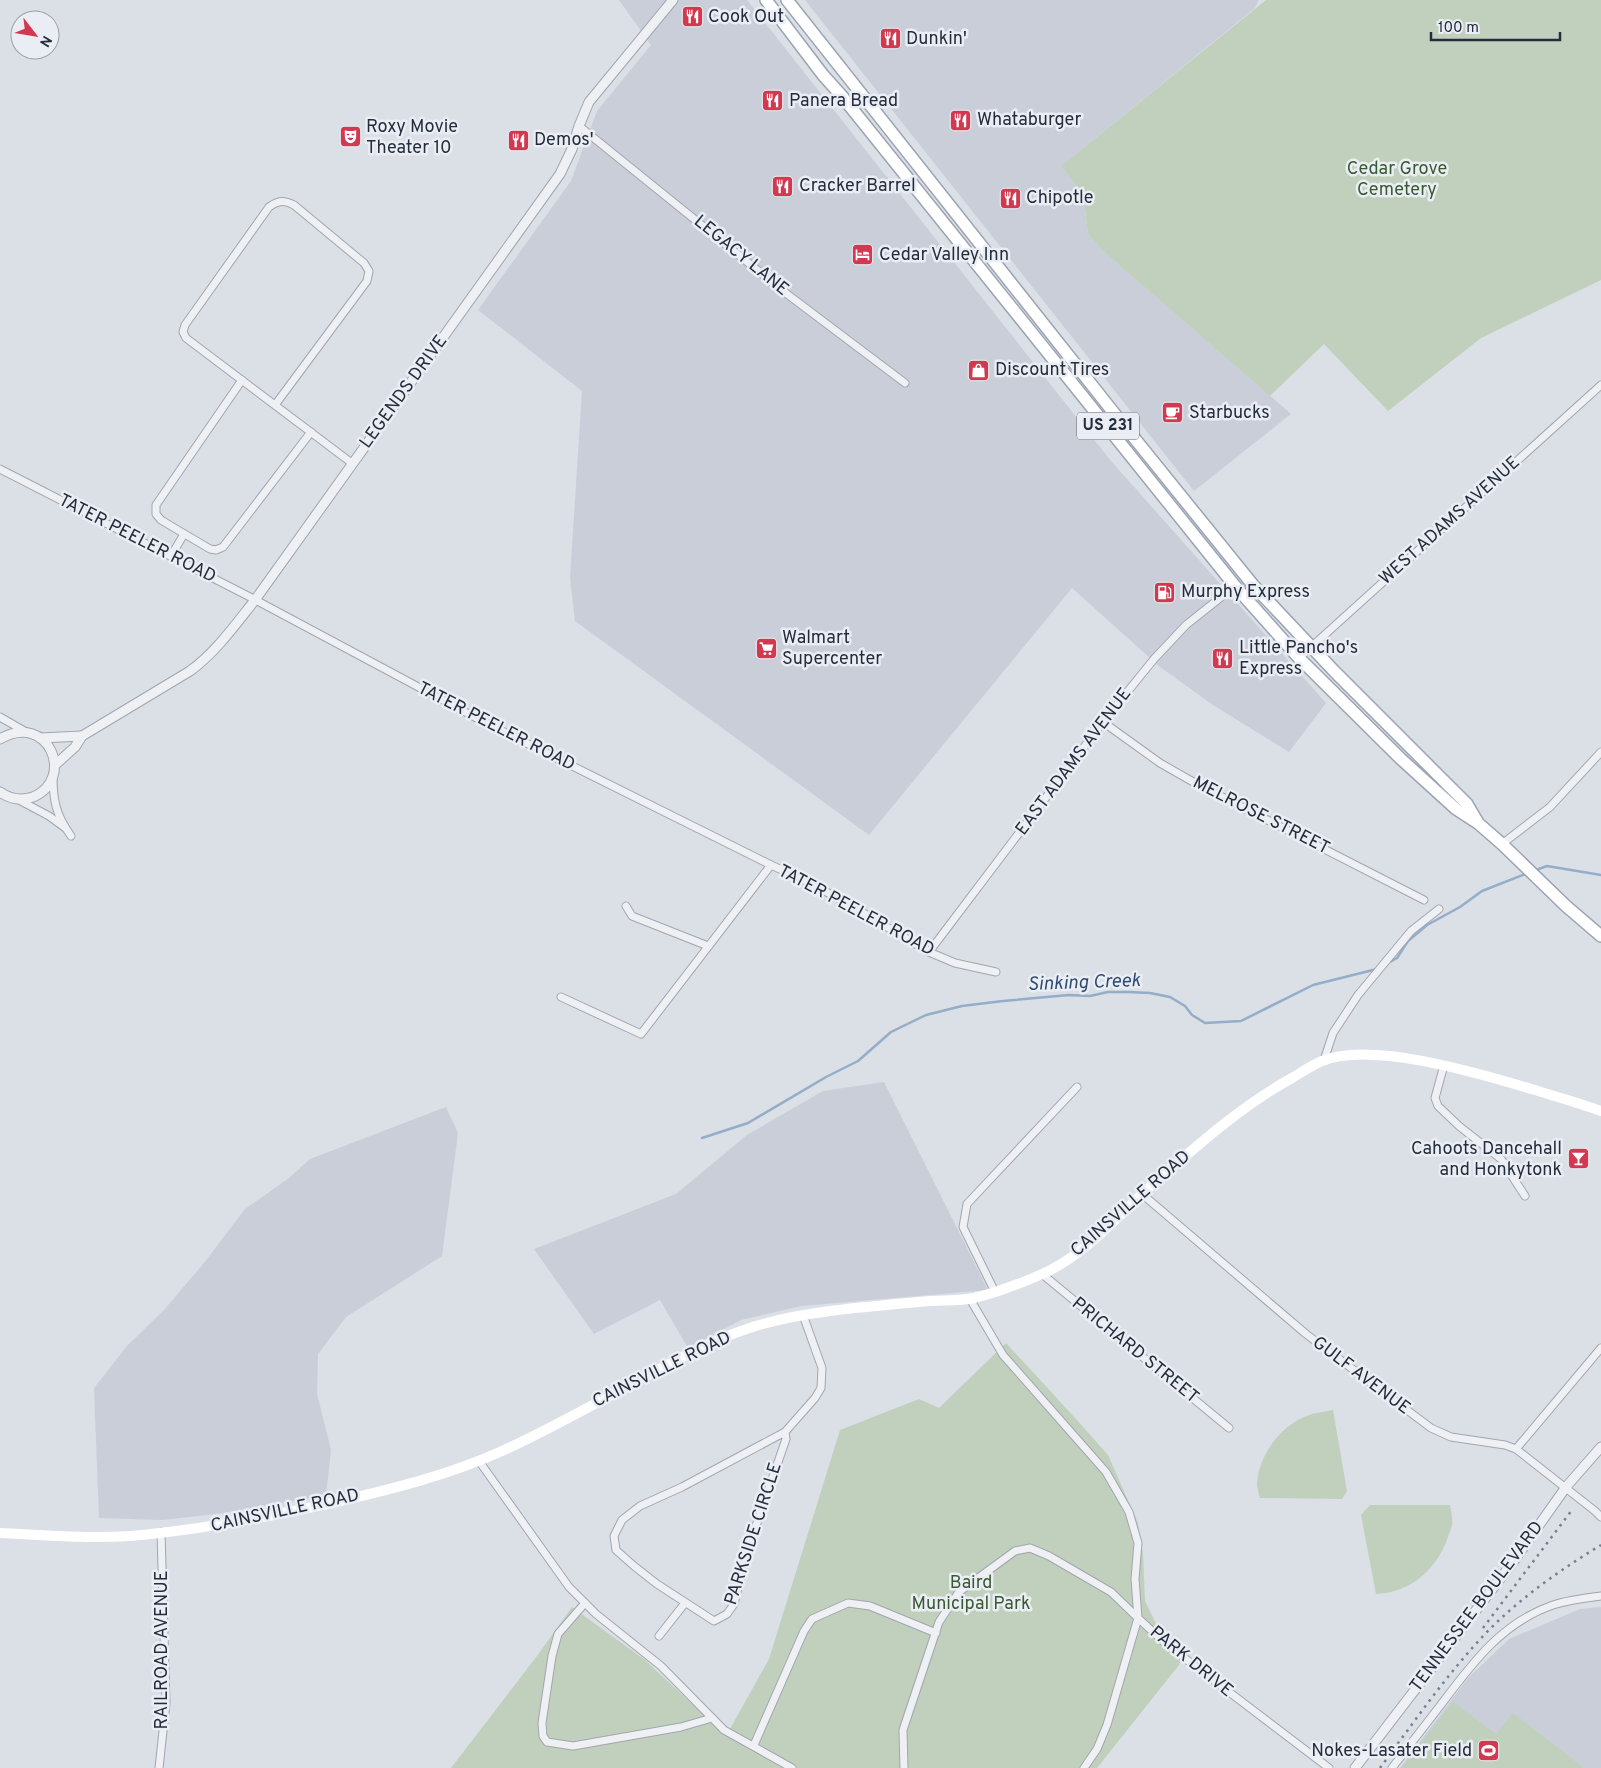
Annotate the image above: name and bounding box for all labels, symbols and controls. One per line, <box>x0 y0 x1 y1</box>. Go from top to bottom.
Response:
restaurant icon: Cook Out <box>680 5 704 29</box>
place label: Cook Out <box>708 6 784 29</box>
north arrow <box>10 10 60 60</box>
scale bar <box>1431 10 1560 42</box>
text: 100 m <box>1438 19 1479 38</box>
restaurant icon: Dunkin' <box>878 27 902 51</box>
place label: Dunkin' <box>906 28 967 51</box>
text: N <box>35 32 55 50</box>
restaurant icon: Panera Bread <box>761 89 785 113</box>
place label: Panera Bread <box>789 90 898 113</box>
restaurant icon: Whataburger <box>949 108 973 132</box>
place label: Whataburger <box>977 109 1081 132</box>
place label: Roxy Movie Theater 10 <box>366 116 458 160</box>
theatre icon: Roxy Movie Theater 10 <box>338 125 362 149</box>
restaurant icon: Demos' <box>506 128 530 152</box>
place label: Demos' <box>534 129 594 152</box>
park label: Cedar Grove Cemetery <box>1347 158 1447 202</box>
restaurant icon: Cracker Barrel <box>771 174 795 198</box>
place label: Cracker Barrel <box>799 175 916 198</box>
restaurant icon: Chipotle <box>998 186 1022 210</box>
place label: Chipotle <box>1026 187 1094 210</box>
street label: LEGACY LANE <box>689 211 793 301</box>
hotel icon: Cedar Valley Inn <box>851 243 875 267</box>
place label: Cedar Valley Inn <box>879 244 1009 267</box>
street label: LEGENDS DRIVE <box>355 331 453 453</box>
shop icon: Discount Tires <box>967 358 991 382</box>
place label: Discount Tires <box>995 359 1109 382</box>
cafe icon: Starbucks <box>1161 401 1185 425</box>
place label: Starbucks <box>1189 402 1270 425</box>
road number: US 231 <box>1077 412 1139 440</box>
street label: WEST ADAMS AVENUE <box>1375 452 1525 590</box>
street label: TATER PEELER ROAD <box>54 489 220 589</box>
fuel station icon: Murphy Express <box>1153 580 1177 604</box>
place label: Murphy Express <box>1181 581 1310 604</box>
place label: Walmart Supercenter <box>782 627 882 671</box>
supermarket icon: Walmart Supercenter <box>754 636 778 660</box>
place label: Little Pancho's Express <box>1239 637 1358 681</box>
restaurant icon: Little Pancho's Express <box>1211 646 1235 670</box>
street label: TATER PEELER ROAD <box>413 677 579 777</box>
street label: EAST ADAMS AVENUE <box>1011 684 1137 840</box>
street label: MELROSE STREET <box>1189 772 1333 860</box>
street label: TATER PEELER ROAD <box>774 860 938 962</box>
water label: Sinking Creek <box>1027 969 1141 997</box>
place label: Cahoots Dancehall and Honkytonk <box>1411 1138 1562 1182</box>
street label: CAINSVILLE ROAD <box>1066 1146 1196 1262</box>
bar icon: Cahoots Dancehall and Honkytonk <box>1566 1147 1590 1171</box>
street label: PRICHARD STREET <box>1067 1293 1203 1409</box>
street label: CAINSVILLE ROAD <box>589 1326 735 1414</box>
street label: GULF AVENUE <box>1307 1332 1415 1420</box>
street label: PARKSIDE CIRCLE <box>720 1460 788 1608</box>
street label: CAINSVILLE ROAD <box>209 1484 361 1538</box>
street label: TENNESSEE BOULEVARD <box>1405 1517 1549 1697</box>
street label: RAILROAD AVENUE <box>151 1571 174 1730</box>
park label: Baird Municipal Park <box>912 1572 1031 1616</box>
street label: PARK DRIVE <box>1145 1621 1237 1703</box>
sports icon: Nokes-Lasater Field <box>1476 1739 1500 1763</box>
place label: Nokes-Lasater Field <box>1311 1740 1472 1763</box>

